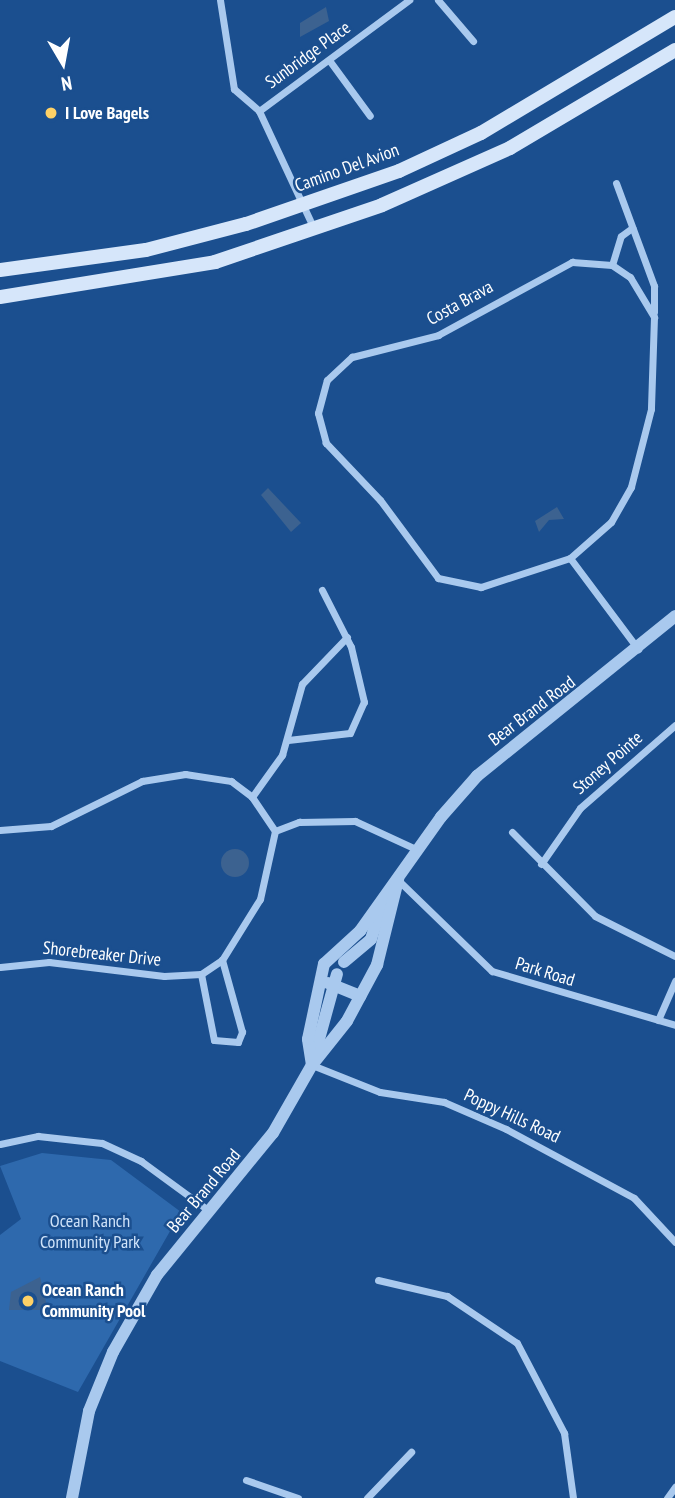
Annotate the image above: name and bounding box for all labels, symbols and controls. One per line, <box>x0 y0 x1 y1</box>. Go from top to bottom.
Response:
street label: Sunbridge Place <box>261 17 355 93</box>
north arrow <box>28 28 98 98</box>
text: N <box>60 71 74 96</box>
place label: I Love Bagels <box>65 102 149 124</box>
marker: I Love Bagels <box>43 105 59 121</box>
street label: Camino Del Avion <box>292 139 402 197</box>
street label: Costa Brava <box>423 276 497 330</box>
street label: Bear Brand Road <box>484 671 580 751</box>
street label: Stoney Pointe <box>569 727 647 799</box>
street label: Shorebreaker Drive <box>42 937 162 971</box>
street label: Park Road <box>513 953 577 991</box>
street label: Poppy Hills Road <box>460 1084 564 1148</box>
street label: Bear Brand Road <box>163 1145 245 1237</box>
park label: Ocean Ranch Community Park <box>40 1211 140 1254</box>
place label: Ocean Ranch Community Pool <box>42 1280 146 1322</box>
marker: Ocean Ranch Community Pool <box>20 1293 36 1309</box>

